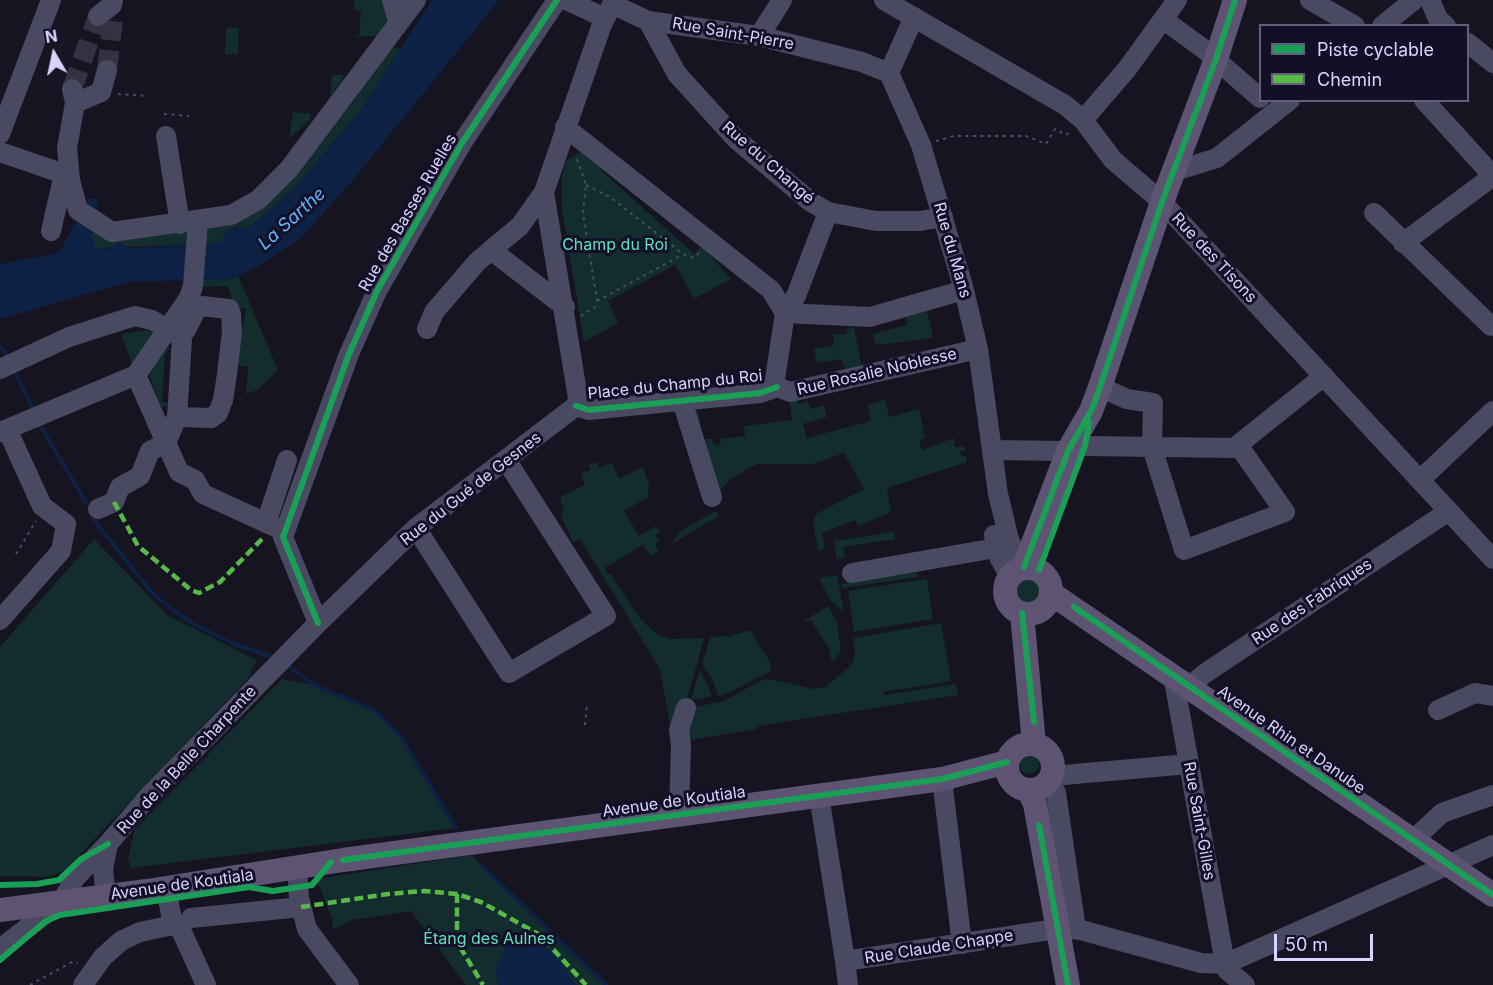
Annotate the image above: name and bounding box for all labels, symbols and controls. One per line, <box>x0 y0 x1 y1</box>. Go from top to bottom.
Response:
street label: Rue Saint-Pierre <box>671 14 795 54</box>
north arrow <box>24 24 84 84</box>
legend <box>1259 24 1469 102</box>
text: N <box>44 25 59 47</box>
text: Piste cyclable <box>1317 39 1434 60</box>
text: Chemin <box>1317 69 1382 90</box>
street label: Rue du Changé <box>718 118 818 208</box>
street label: Rue des Basses Ruelles <box>355 131 461 295</box>
water label: La Sarthe <box>254 183 330 255</box>
street label: Rue du Mans <box>929 200 975 300</box>
street label: Rue des Tisons <box>1167 209 1261 307</box>
park label: Champ du Roi <box>562 235 668 255</box>
street label: Rue Rosalie Noblesse <box>795 344 959 400</box>
street label: Place du Champ du Roi <box>587 366 763 404</box>
street label: Rue du Gué de Gesnes <box>397 428 545 550</box>
street label: Rue des Fabriques <box>1248 555 1376 649</box>
street label: Rue de la Belle Charpente <box>113 682 261 838</box>
street label: Avenue Rhin et Danube <box>1213 682 1369 798</box>
street label: Rue Saint-Gilles <box>1179 760 1219 882</box>
street label: Avenue de Koutiala <box>601 782 747 822</box>
street label: Avenue de Koutiala <box>109 865 255 905</box>
scale bar <box>1277 922 1376 960</box>
street label: Rue Claude Chappe <box>863 926 1015 968</box>
park label: Étang des Aulnes <box>423 929 555 949</box>
text: 50 m <box>1285 934 1328 955</box>

